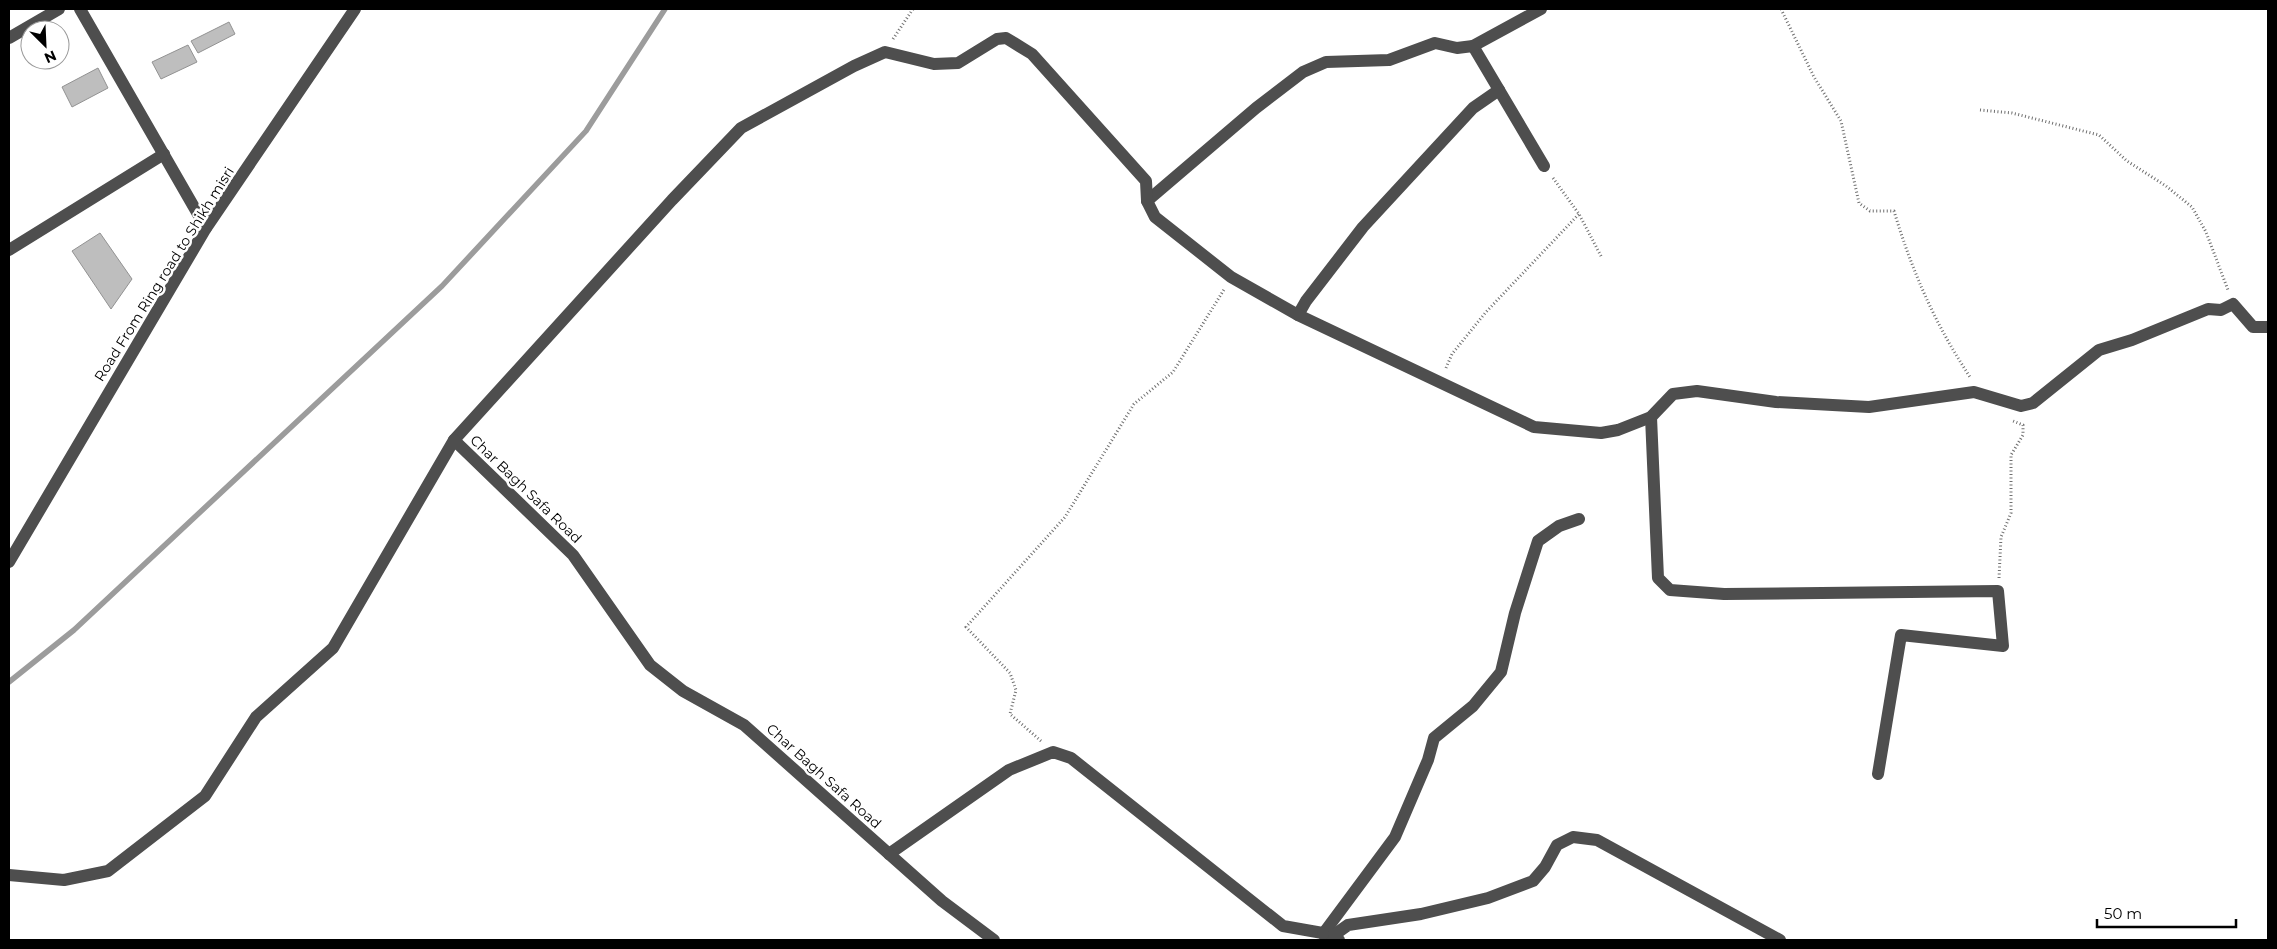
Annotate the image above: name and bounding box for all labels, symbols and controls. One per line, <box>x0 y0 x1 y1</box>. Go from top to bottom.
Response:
north arrow <box>20 20 70 70</box>
text: N <box>41 46 59 67</box>
street label: Road From Ring road to Shikh misri <box>90 163 238 385</box>
street label: Char Bagh Safa Road <box>466 431 586 547</box>
street label: Char Bagh Safa Road <box>763 720 885 832</box>
scale bar <box>2097 896 2236 928</box>
text: 50 m <box>2104 904 2142 923</box>

